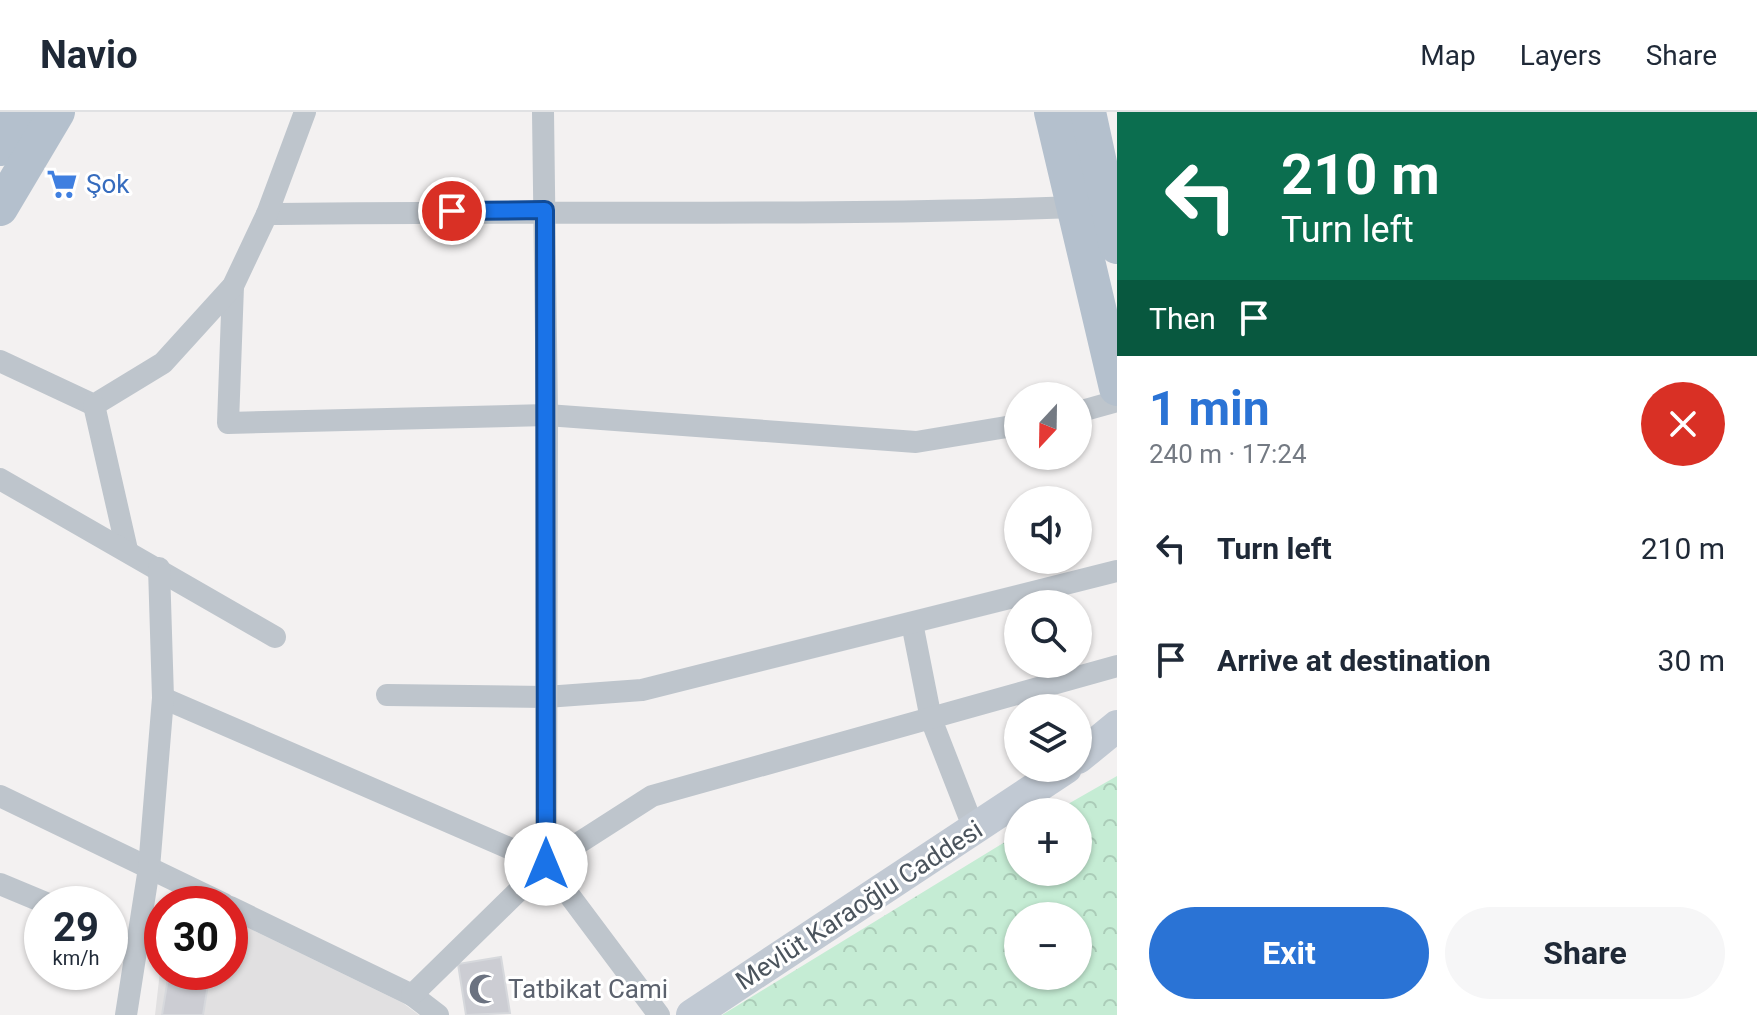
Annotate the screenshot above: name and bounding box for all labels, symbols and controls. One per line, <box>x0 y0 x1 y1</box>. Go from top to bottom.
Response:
text: Navio <box>40 33 138 77</box>
text: Map <box>1420 39 1476 72</box>
text: Layers <box>1520 39 1602 72</box>
text: Share <box>1646 39 1717 72</box>
text: 210 m <box>1281 142 1440 208</box>
icon: left <box>1149 144 1253 248</box>
supermarket icon: Şok <box>45 167 79 201</box>
place label: Şok <box>86 169 130 199</box>
pin <box>418 177 486 245</box>
icon: arrive <box>430 189 474 233</box>
text: Turn left <box>1281 209 1414 251</box>
icon: arrive <box>1232 296 1276 340</box>
text: Then <box>1149 301 1216 336</box>
text: 1 min <box>1149 380 1270 437</box>
north arrow <box>1004 382 1092 470</box>
map controls <box>1004 382 1092 990</box>
button: close <box>1641 382 1725 466</box>
text: 240 m · 17:24 <box>1149 439 1307 469</box>
button: sound <box>1004 486 1092 574</box>
icon: left <box>1149 526 1193 570</box>
text: Turn left <box>1217 531 1332 566</box>
text: 210 m <box>1641 531 1725 566</box>
button: search <box>1004 590 1092 678</box>
icon: arrive <box>1149 638 1193 682</box>
text: Arrive at destination <box>1217 643 1491 678</box>
text: 30 m <box>1658 643 1725 678</box>
button: layers <box>1004 694 1092 782</box>
button: + <box>1004 798 1092 886</box>
street label: Mevlüt Karaoğlu Caddesi <box>730 814 988 996</box>
position arrow <box>504 822 588 906</box>
speed limit sign: 30 <box>144 886 248 990</box>
button: − <box>1004 902 1092 990</box>
text: 29 <box>53 904 99 951</box>
button: Exit <box>1149 907 1429 999</box>
button: Share <box>1445 907 1725 999</box>
text: km/h <box>53 946 99 970</box>
mosque icon: Tatbikat Cami <box>467 972 501 1006</box>
place label: Tatbikat Cami <box>508 974 668 1004</box>

